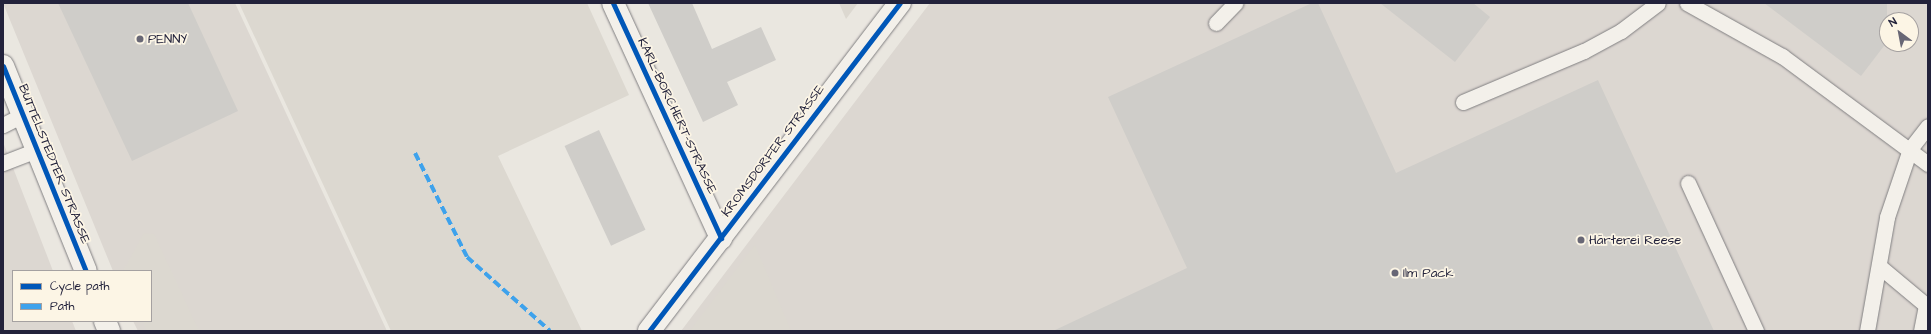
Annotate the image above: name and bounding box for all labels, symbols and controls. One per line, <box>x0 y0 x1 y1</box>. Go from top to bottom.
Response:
north arrow <box>1879 12 1919 52</box>
text: N <box>1886 14 1900 30</box>
place label: PENNY <box>148 31 187 47</box>
marker: PENNY <box>135 34 145 44</box>
street label: KARL-BORCHERT-STRASSE <box>634 36 720 196</box>
street label: BUTTELSTEDTER STRASSE <box>15 82 93 246</box>
street label: KROMSDORFER STRASSE <box>718 82 828 220</box>
place label: Härterei Reese <box>1589 232 1681 248</box>
marker: Härterei Reese <box>1576 235 1586 245</box>
place label: Ilm Pack <box>1403 265 1453 281</box>
marker: Ilm Pack <box>1390 268 1400 278</box>
legend <box>12 270 152 322</box>
text: Cycle path <box>50 278 109 295</box>
text: Path <box>50 298 75 315</box>

